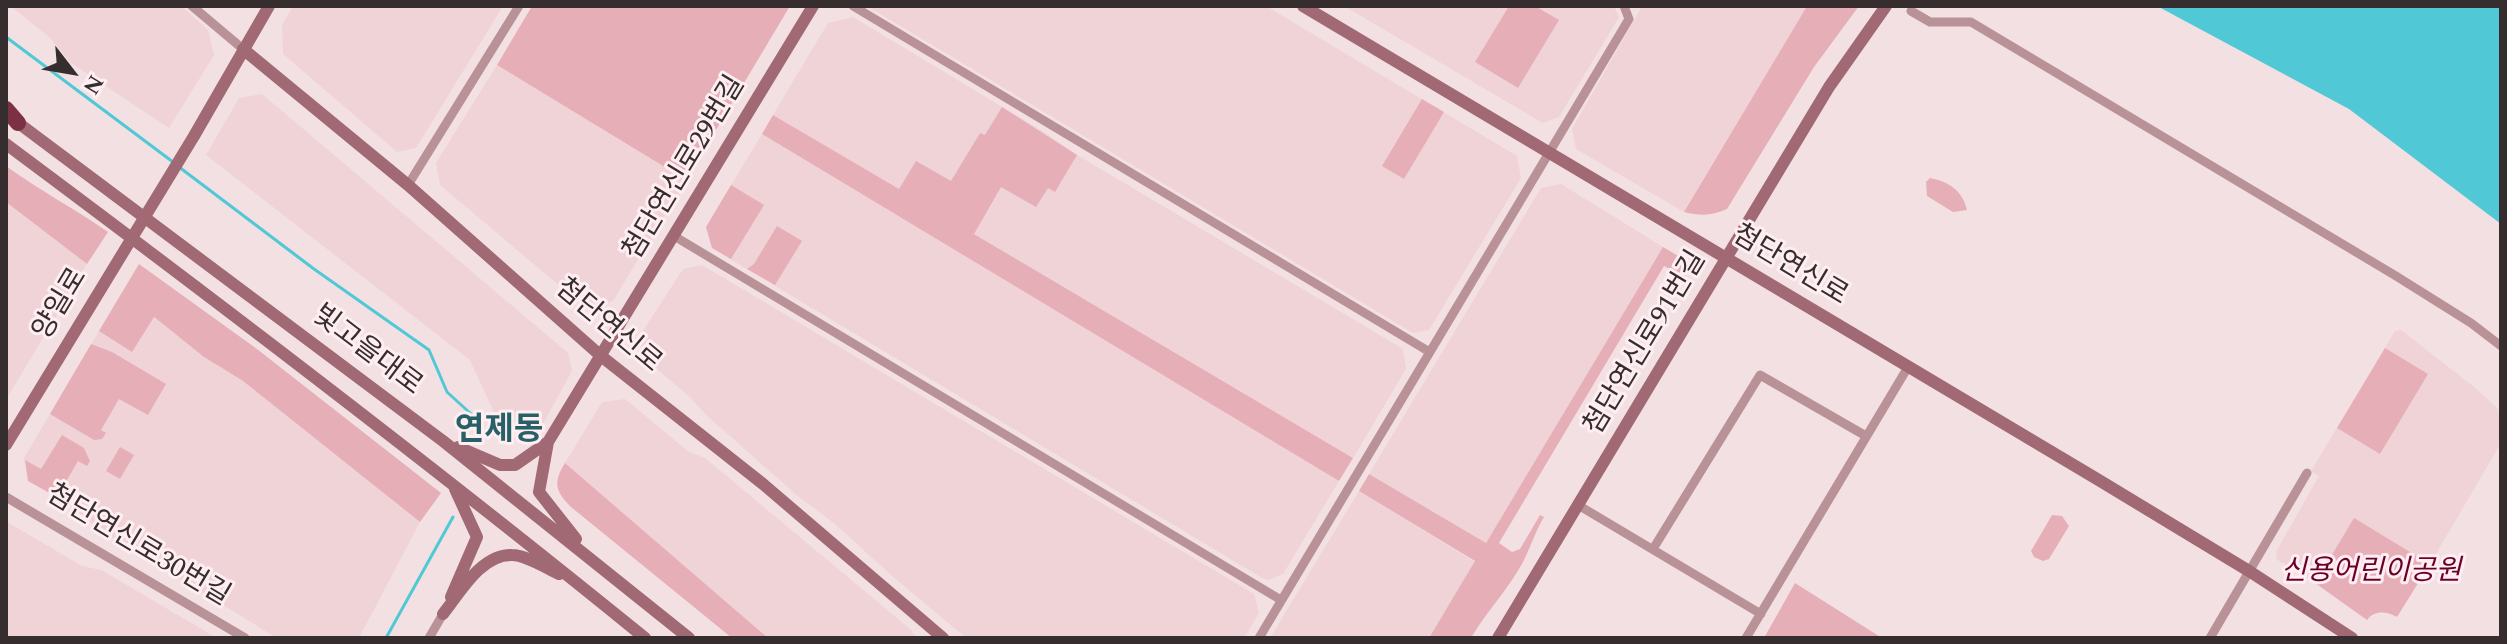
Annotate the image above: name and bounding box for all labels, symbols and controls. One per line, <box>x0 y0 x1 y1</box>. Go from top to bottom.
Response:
north arrow <box>32 32 112 112</box>
text: N <box>74 68 112 101</box>
street label: 첨단연신로29번길 <box>618 71 754 267</box>
street label: 첨단연신로 <box>1725 219 1853 315</box>
street label: 첨단연신로91번길 <box>1579 246 1715 442</box>
street label: 양일로 <box>28 263 96 347</box>
street label: 첨단연신로 <box>547 273 667 381</box>
street label: 빛고을대로 <box>304 300 428 404</box>
district label: 연제동 <box>455 414 543 452</box>
street label: 첨단연신로30번길 <box>39 479 235 615</box>
park label: 신용어린이공원 <box>2281 557 2461 591</box>

